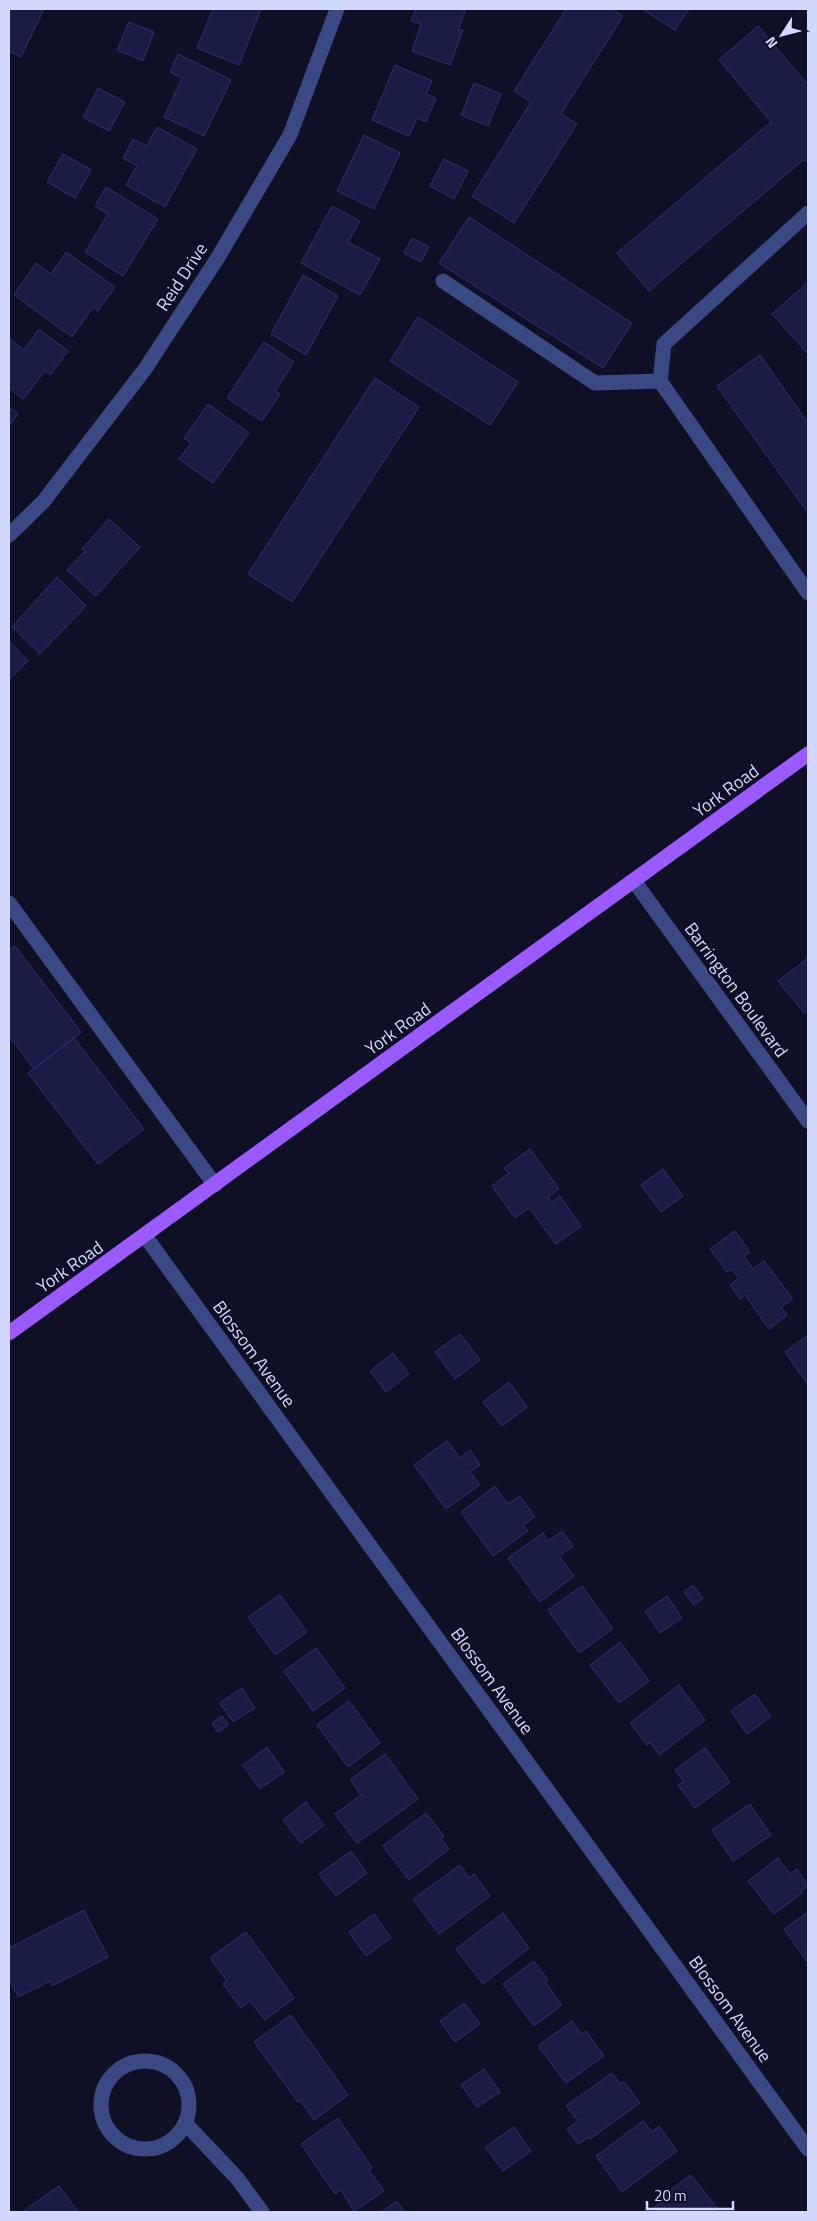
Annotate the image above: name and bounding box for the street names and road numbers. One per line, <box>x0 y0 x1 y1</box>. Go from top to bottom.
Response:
street label: Reid Drive <box>149 237 214 316</box>
street label: York Road <box>687 757 764 824</box>
street label: Barrington Boulevard <box>678 917 795 1063</box>
street label: York Road <box>359 995 436 1062</box>
street label: York Road <box>31 1234 108 1299</box>
street label: Blossom Avenue <box>206 1295 302 1413</box>
street label: Blossom Avenue <box>444 1622 540 1740</box>
street label: Blossom Avenue <box>682 1950 778 2068</box>

